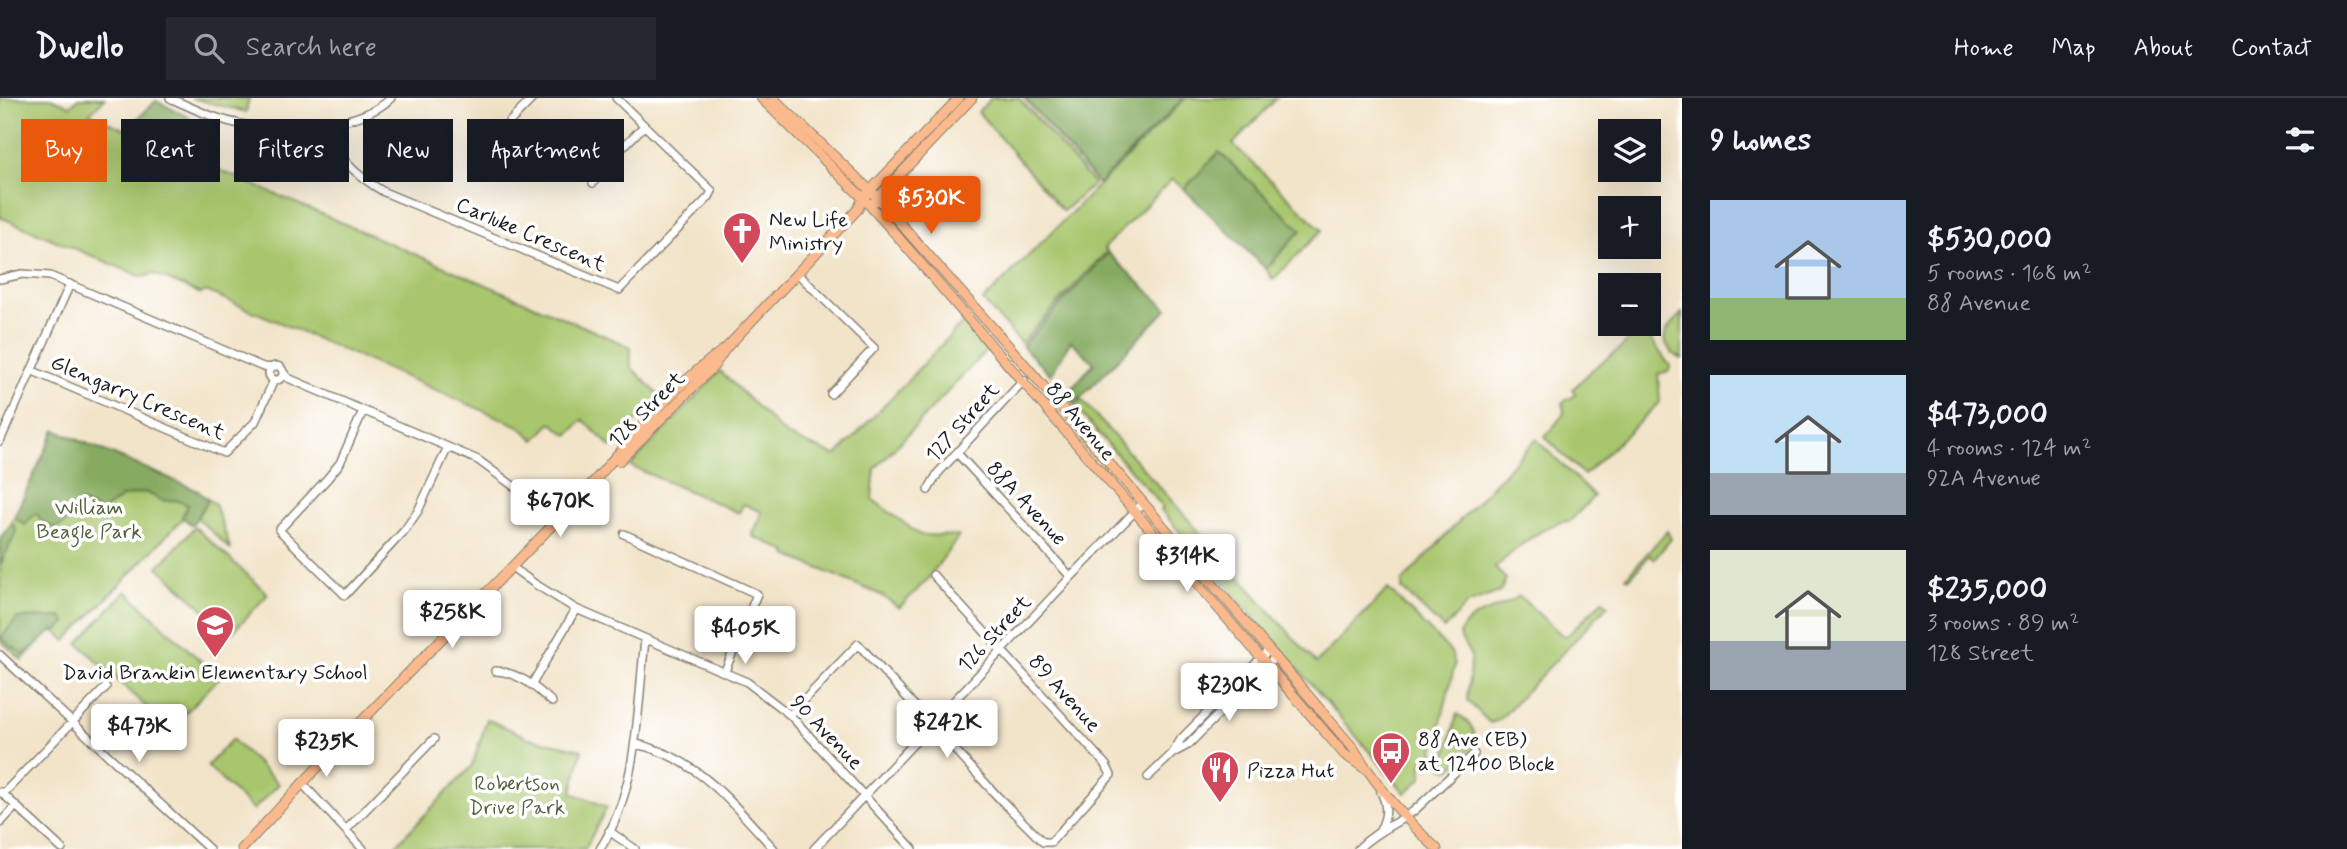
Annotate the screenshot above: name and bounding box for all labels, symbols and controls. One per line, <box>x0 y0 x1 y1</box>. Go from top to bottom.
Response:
search box <box>166 17 656 80</box>
text: Dwello <box>35 26 124 70</box>
icon: search <box>190 29 228 67</box>
text: Search here <box>246 31 377 65</box>
text: Home <box>1954 33 2014 64</box>
text: Map <box>2052 33 2096 64</box>
text: About <box>2134 33 2193 64</box>
text: Contact <box>2231 33 2312 64</box>
chip: Buy <box>21 119 107 182</box>
chip: Rent <box>121 119 220 182</box>
chip: Filters <box>234 119 349 182</box>
chip: New <box>363 119 453 182</box>
chip: Apartment <box>467 119 624 182</box>
map controls <box>1598 119 1661 336</box>
button: layers <box>1598 119 1661 182</box>
text: 9 homes <box>1710 121 1811 160</box>
icon: filters <box>2281 121 2319 159</box>
pin: $530K <box>882 176 980 236</box>
text: $530K <box>897 184 965 214</box>
street label: Carluke Crescent <box>452 191 610 279</box>
button: + <box>1598 196 1661 259</box>
place label: New Life Ministry <box>769 206 848 258</box>
church icon: New Life Ministry <box>721 210 763 265</box>
text: $530,000 <box>1927 220 2052 259</box>
icon: home <box>1766 228 1850 312</box>
text: 5 rooms · 168 m² <box>1927 259 2092 289</box>
button: − <box>1598 273 1661 336</box>
text: 88 Avenue <box>1927 289 2031 319</box>
street label: Glengarry Crescent <box>46 349 230 448</box>
street label: 128 Street <box>602 365 692 454</box>
street label: 127 Street <box>920 376 1006 468</box>
street label: 88 Avenue <box>1039 376 1121 467</box>
text: $473,000 <box>1927 395 2048 434</box>
icon: home <box>1766 403 1850 487</box>
text: 4 rooms · 124 m² <box>1927 434 2092 464</box>
street label: 88A Avenue <box>980 455 1073 552</box>
text: 92A Avenue <box>1927 464 2041 494</box>
pin: $670K <box>511 480 609 539</box>
text: $670K <box>527 487 593 517</box>
park label: William Beagle Park <box>36 494 142 548</box>
pin: $314K <box>1138 534 1236 594</box>
text: $314K <box>1155 542 1219 572</box>
text: $235,000 <box>1927 570 2047 609</box>
icon: home <box>1766 578 1850 662</box>
street label: 126 Street <box>952 588 1038 678</box>
pin: $258K <box>403 590 501 650</box>
text: $258K <box>419 598 485 628</box>
school or university icon: David Brankin Elementary School <box>194 604 236 659</box>
pin: $405K <box>696 606 794 666</box>
text: 3 rooms · 89 m² <box>1927 609 2079 639</box>
text: $405K <box>710 614 780 644</box>
text: 128 Street <box>1927 639 2034 669</box>
street label: 89 Avenue <box>1022 649 1107 739</box>
place label: David Brankin Elementary School <box>62 659 368 687</box>
pin: $230K <box>1180 664 1278 723</box>
text: $230K <box>1197 671 1261 701</box>
street label: 90 Avenue <box>784 689 869 776</box>
pin: $242K <box>898 700 996 760</box>
pin: $473K <box>90 704 188 764</box>
text: $242K <box>913 708 981 738</box>
text: $473K <box>107 712 171 742</box>
pin: $235K <box>277 720 375 779</box>
place label: 88 Ave (EB) at 12400 Block <box>1418 726 1555 778</box>
text: $235K <box>294 727 358 757</box>
bus stop icon: 88 Ave (EB) at 12400 Block <box>1370 730 1412 785</box>
restaurant icon: Pizza Hut <box>1199 749 1241 804</box>
place label: Pizza Hut <box>1247 757 1334 785</box>
park label: Robertson Drive Park <box>469 770 565 822</box>

